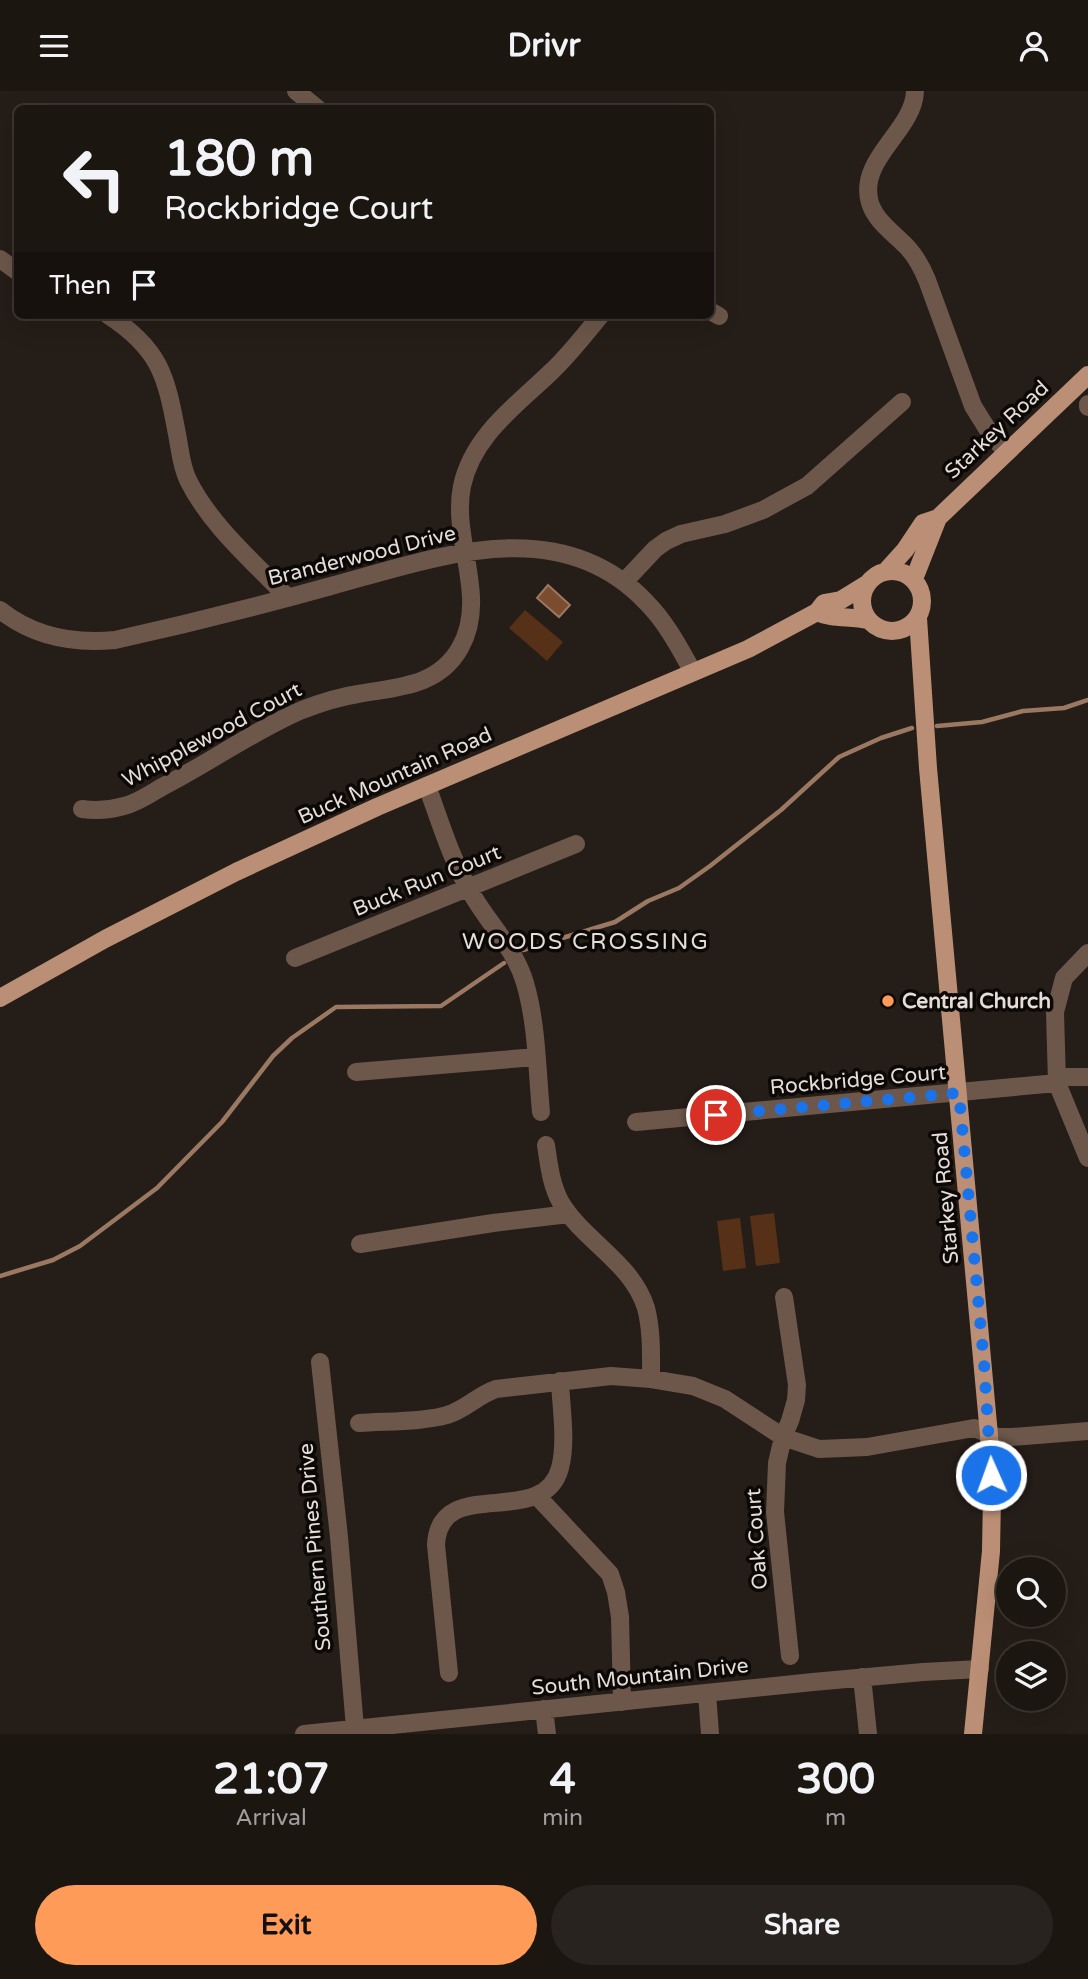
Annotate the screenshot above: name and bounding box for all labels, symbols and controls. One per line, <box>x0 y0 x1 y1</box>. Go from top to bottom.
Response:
icon: menu <box>35 27 73 65</box>
text: Drivr <box>507 27 581 65</box>
icon: person <box>1015 27 1053 65</box>
text: 180 m <box>164 130 314 189</box>
icon: left <box>49 133 140 224</box>
text: Rockbridge Court <box>164 190 433 228</box>
icon: arrive <box>125 266 163 304</box>
text: Then <box>49 270 111 301</box>
street label: Starkey Road <box>940 376 1054 484</box>
street label: Branderwood Drive <box>265 521 459 591</box>
street label: Whipplewood Court <box>118 677 306 793</box>
street label: Buck Mountain Road <box>294 722 496 830</box>
street label: Buck Run Court <box>349 840 505 922</box>
district label: WOODS CROSSING <box>462 928 710 956</box>
place label: Central Church <box>902 989 1051 1014</box>
marker: Central Church <box>880 993 896 1009</box>
street label: Rockbridge Court <box>769 1060 947 1100</box>
pin <box>686 1085 746 1145</box>
icon: arrive <box>697 1096 735 1134</box>
street label: Starkey Road <box>928 1131 964 1265</box>
position arrow <box>954 1438 1028 1512</box>
street label: Southern Pines Drive <box>293 1442 337 1652</box>
street label: Oak Court <box>741 1488 773 1590</box>
map controls <box>996 1557 1066 1711</box>
button: search <box>996 1557 1066 1627</box>
button: layers <box>996 1641 1066 1711</box>
street label: South Mountain Drive <box>530 1653 750 1701</box>
text: 21:07 <box>213 1754 329 1805</box>
text: 4 <box>549 1754 576 1805</box>
text: 300 <box>796 1754 875 1805</box>
text: Arrival <box>236 1804 307 1832</box>
text: min <box>542 1804 583 1832</box>
text: m <box>825 1804 846 1832</box>
button: Exit <box>35 1885 537 1965</box>
button: Share <box>551 1885 1053 1965</box>

